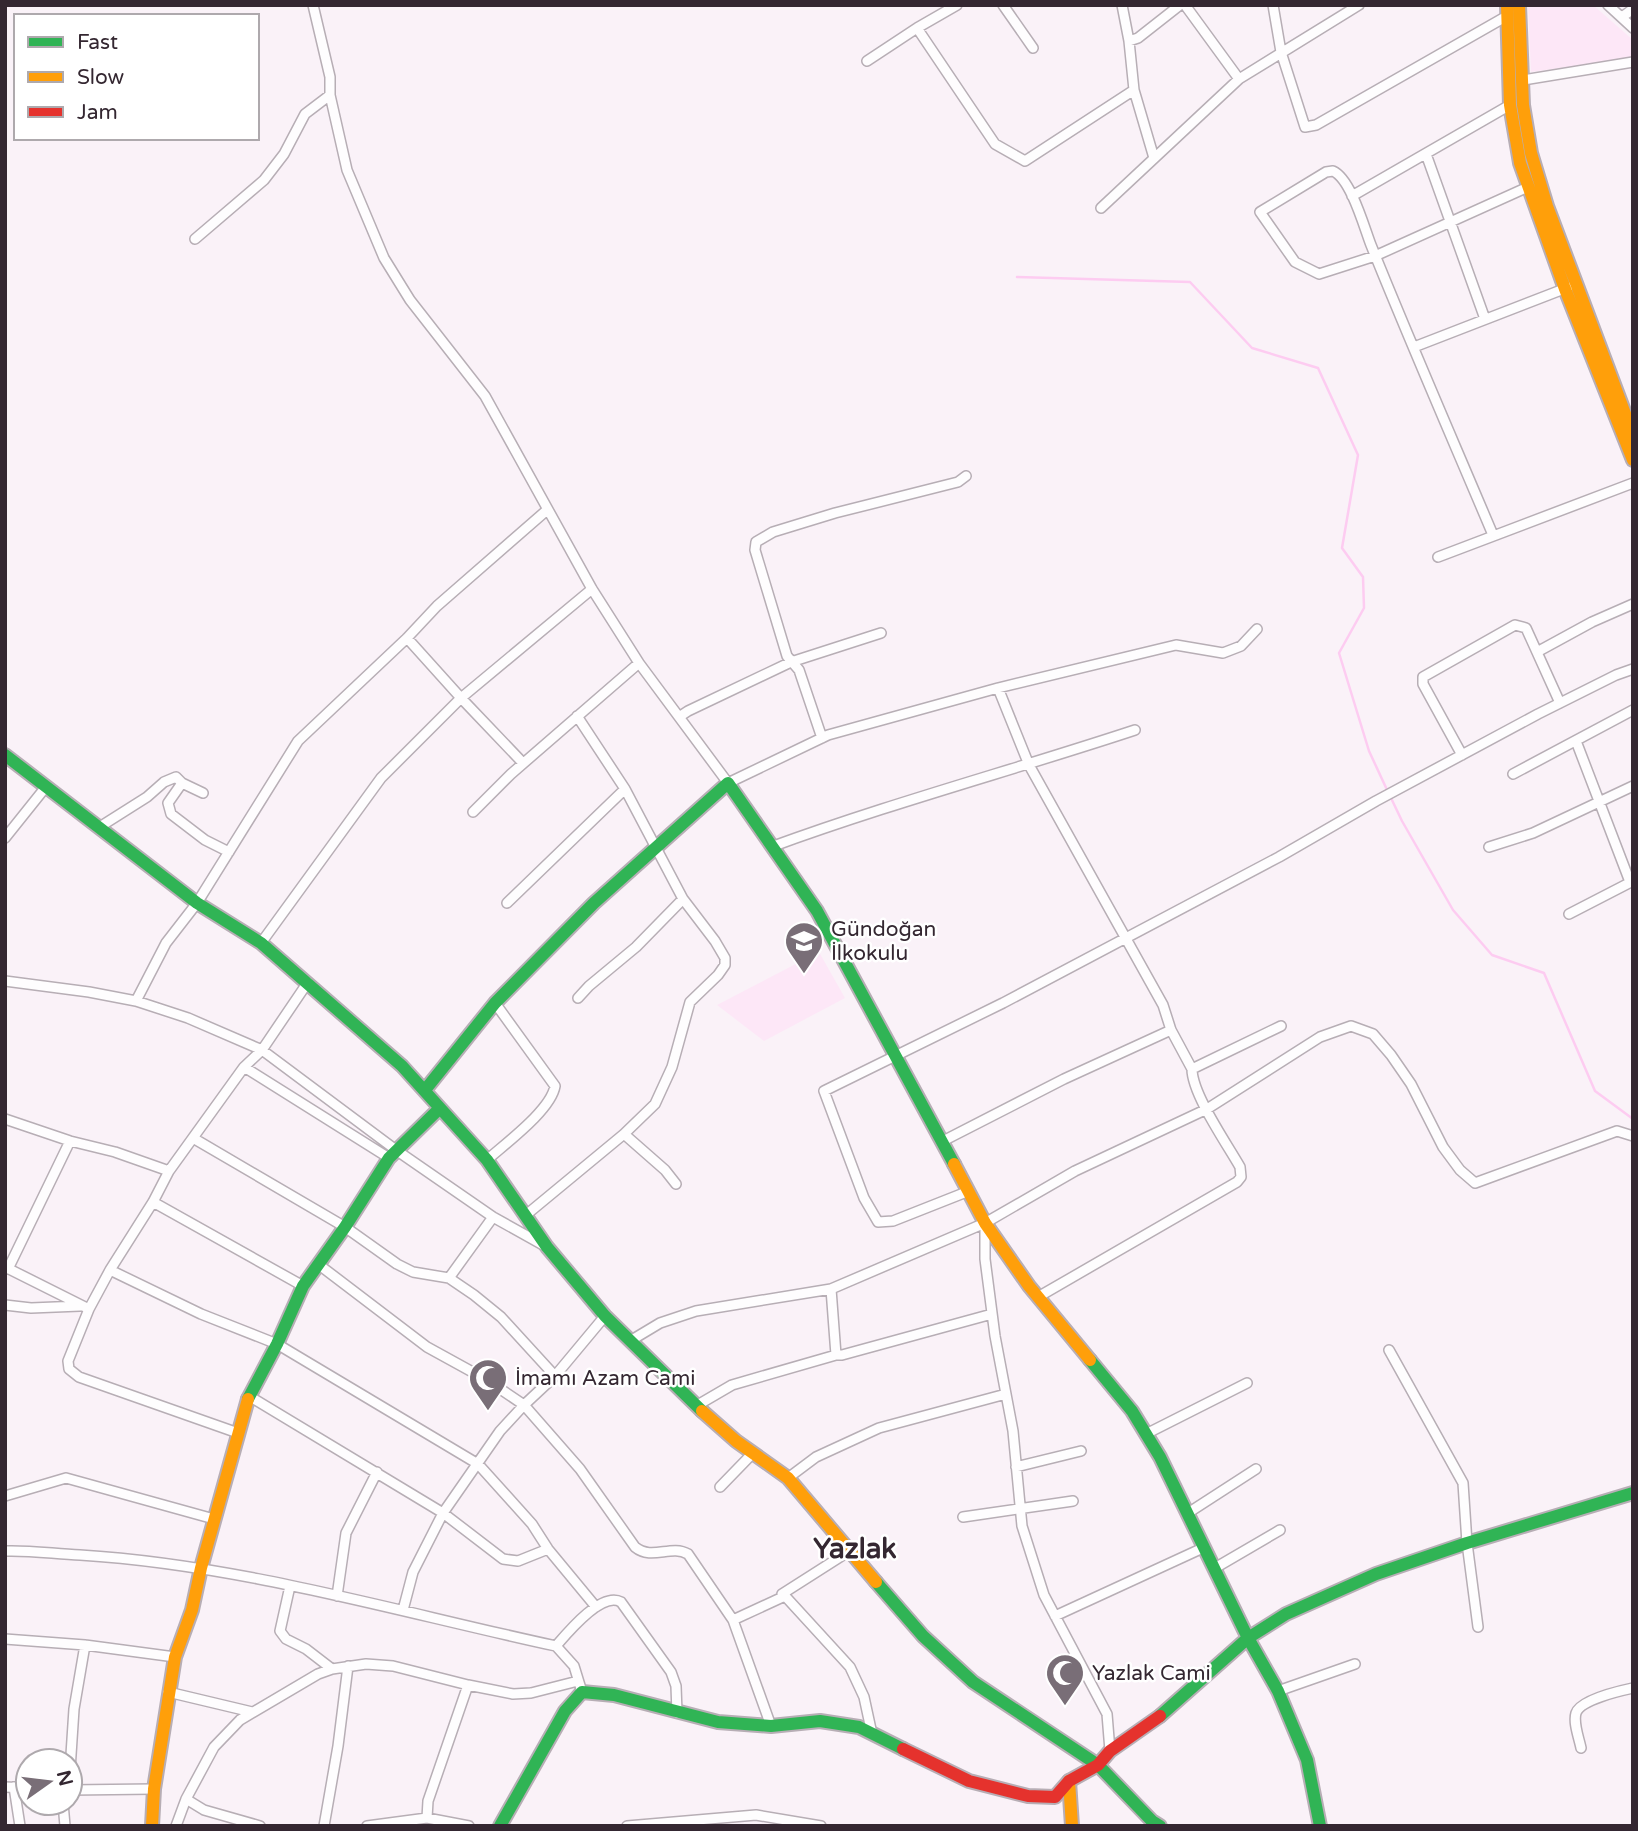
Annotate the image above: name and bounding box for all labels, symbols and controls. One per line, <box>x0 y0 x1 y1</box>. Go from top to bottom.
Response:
legend <box>14 14 259 140</box>
text: Fast <box>77 30 118 55</box>
text: Slow <box>77 65 125 90</box>
text: Jam <box>77 100 118 125</box>
place label: Gündoğan İlkokulu <box>831 917 936 966</box>
school or university icon: Gündoğan İlkokulu <box>783 920 825 975</box>
mosque icon: İmamı Azam Cami <box>467 1357 509 1412</box>
place label: İmamı Azam Cami <box>515 1366 695 1391</box>
district label: Yazlak <box>813 1532 897 1566</box>
mosque icon: Yazlak Cami <box>1044 1652 1086 1707</box>
place label: Yazlak Cami <box>1092 1661 1211 1686</box>
north arrow <box>14 1747 84 1817</box>
text: N <box>52 1768 77 1788</box>

